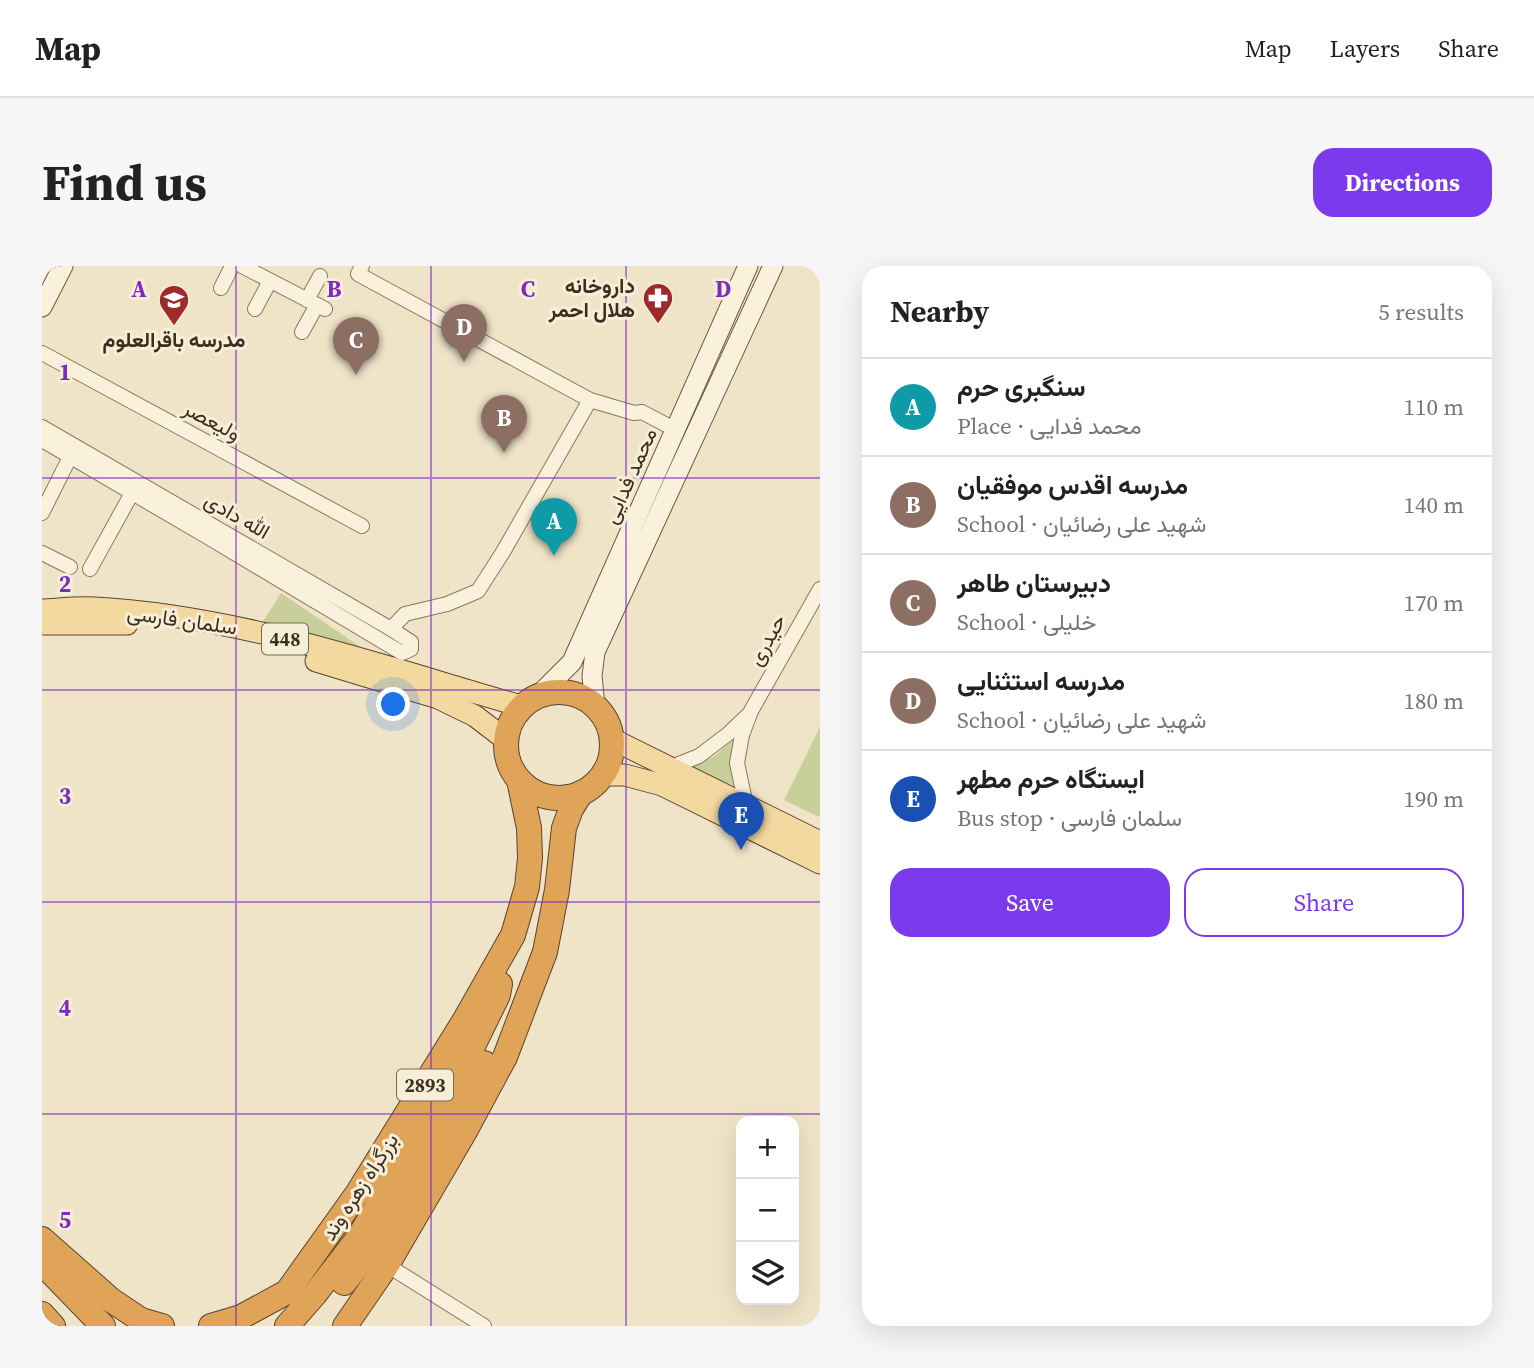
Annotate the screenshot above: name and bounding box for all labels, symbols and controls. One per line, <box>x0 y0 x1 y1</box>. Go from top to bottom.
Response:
text: Map <box>35 26 101 71</box>
text: Map <box>1245 32 1292 65</box>
text: Layers <box>1330 32 1400 65</box>
text: Share <box>1438 32 1499 65</box>
button: Directions <box>1313 148 1492 217</box>
text: Find us <box>42 149 207 216</box>
place label: داروخانه هلال احمر <box>548 271 635 324</box>
text: A <box>131 273 147 305</box>
text: B <box>327 273 342 305</box>
text: C <box>521 273 535 305</box>
text: D <box>715 273 731 305</box>
pharmacy icon: داروخانه هلال احمر <box>641 281 675 325</box>
school or university icon: مدرسه باقرالعلوم <box>157 283 191 327</box>
text: Nearby <box>890 291 989 332</box>
text: 5 results <box>1378 296 1464 328</box>
pin: D <box>441 304 487 362</box>
pin: C <box>333 317 379 375</box>
place label: مدرسه باقرالعلوم <box>103 325 245 354</box>
text: 1 <box>59 356 71 388</box>
text: سنگبری حرم <box>957 369 1085 405</box>
text: A <box>905 391 921 423</box>
text: 110 m <box>1403 391 1464 423</box>
street label: ولیعصر <box>178 393 246 448</box>
pin: B <box>481 395 527 453</box>
text: Place · محمد فدایی <box>957 410 1141 442</box>
street label: محمد فدایی <box>595 423 664 528</box>
text: مدرسه اقدس موفقیان <box>957 467 1188 503</box>
street label: الله دادی <box>199 485 275 546</box>
text: B <box>906 489 920 521</box>
text: 140 m <box>1403 489 1464 521</box>
pin: A <box>531 498 577 556</box>
text: School · شهید علی رضائیان <box>957 508 1207 540</box>
text: دبیرستان طاهر <box>957 565 1111 601</box>
text: 2 <box>59 568 71 600</box>
text: C <box>906 587 920 619</box>
text: 170 m <box>1403 587 1464 619</box>
street label: سلمان فارسی <box>125 597 239 642</box>
text: School · خلیلی <box>957 606 1096 638</box>
street label: حیدری <box>741 609 793 671</box>
road number: 448 <box>262 624 308 654</box>
text: مدرسه استثنایی <box>957 663 1125 699</box>
text: D <box>905 685 921 717</box>
text: 180 m <box>1403 685 1464 717</box>
your location <box>376 687 410 721</box>
text: School · شهید علی رضائیان <box>957 704 1207 736</box>
text: ایستگاه حرم مطهر <box>957 761 1145 797</box>
text: 3 <box>59 780 71 812</box>
text: E <box>906 783 920 815</box>
text: 190 m <box>1403 783 1464 815</box>
pin: E <box>718 792 764 850</box>
text: Bus stop · سلمان فارسی <box>957 802 1182 834</box>
button: Save <box>890 868 1170 937</box>
button: Share <box>1184 868 1464 937</box>
text: 4 <box>59 992 71 1024</box>
road number: 2893 <box>397 1070 453 1100</box>
map controls <box>736 1116 799 1305</box>
button: + <box>736 1116 799 1179</box>
street label: بزرگراه زهره وند <box>314 1127 405 1246</box>
button: − <box>736 1179 799 1242</box>
text: 5 <box>59 1204 71 1236</box>
button: layers <box>736 1242 799 1305</box>

